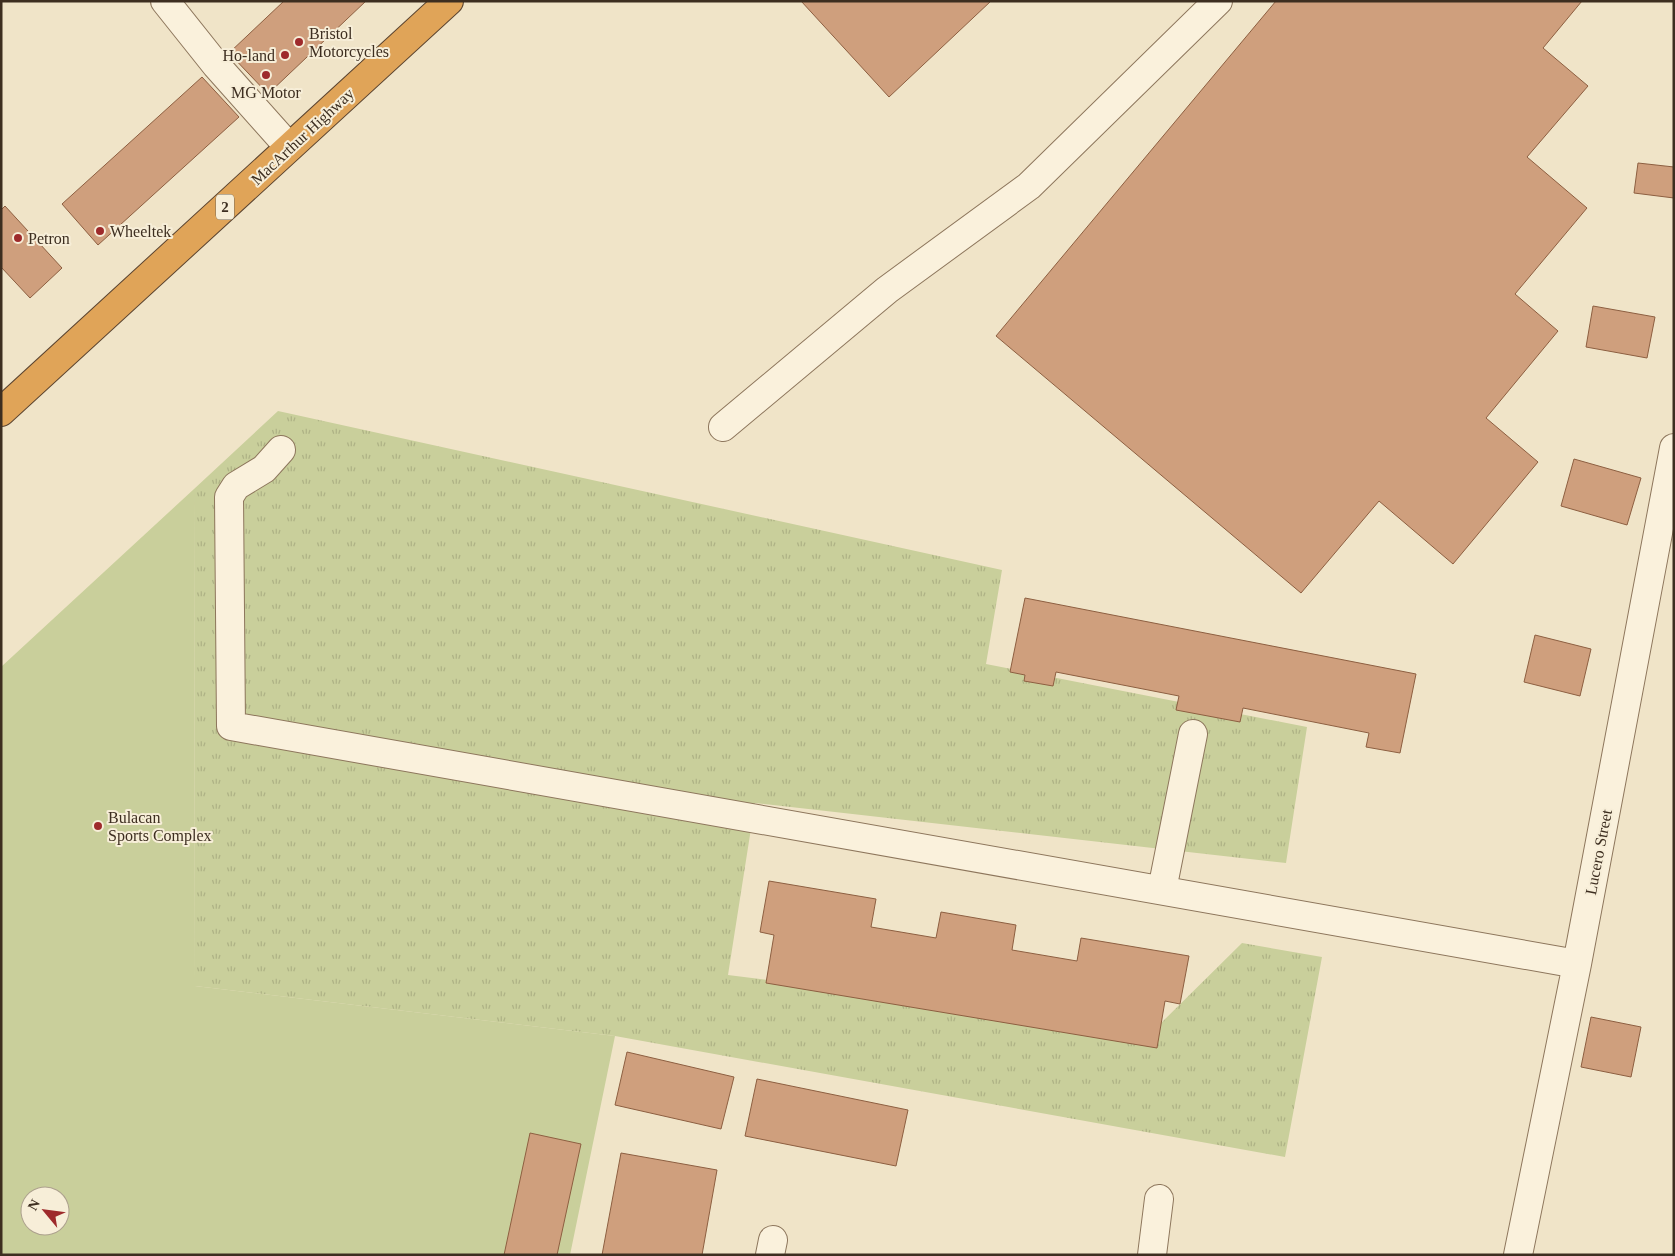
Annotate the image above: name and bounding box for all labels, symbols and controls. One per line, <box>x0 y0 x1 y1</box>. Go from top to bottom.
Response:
place label: Bristol Motorcycles <box>309 25 389 61</box>
marker: Bristol Motorcycles <box>293 36 305 48</box>
place label: Ho-land <box>223 47 275 64</box>
marker: Ho-land <box>279 49 291 61</box>
marker: MG Motor <box>260 69 272 81</box>
place label: MG Motor <box>231 84 302 101</box>
street label: MacArthur Highway <box>248 85 358 189</box>
road number: 2 <box>216 194 234 220</box>
place label: Wheeltek <box>110 223 171 240</box>
marker: Wheeltek <box>94 225 106 237</box>
place label: Petron <box>28 230 70 247</box>
marker: Petron <box>12 232 24 244</box>
street label: Lucero Street <box>1582 807 1615 896</box>
place label: Bulacan Sports Complex <box>108 809 212 845</box>
marker: Bulacan Sports Complex <box>92 820 104 832</box>
north arrow <box>20 1186 70 1236</box>
text: N <box>25 1197 43 1213</box>

